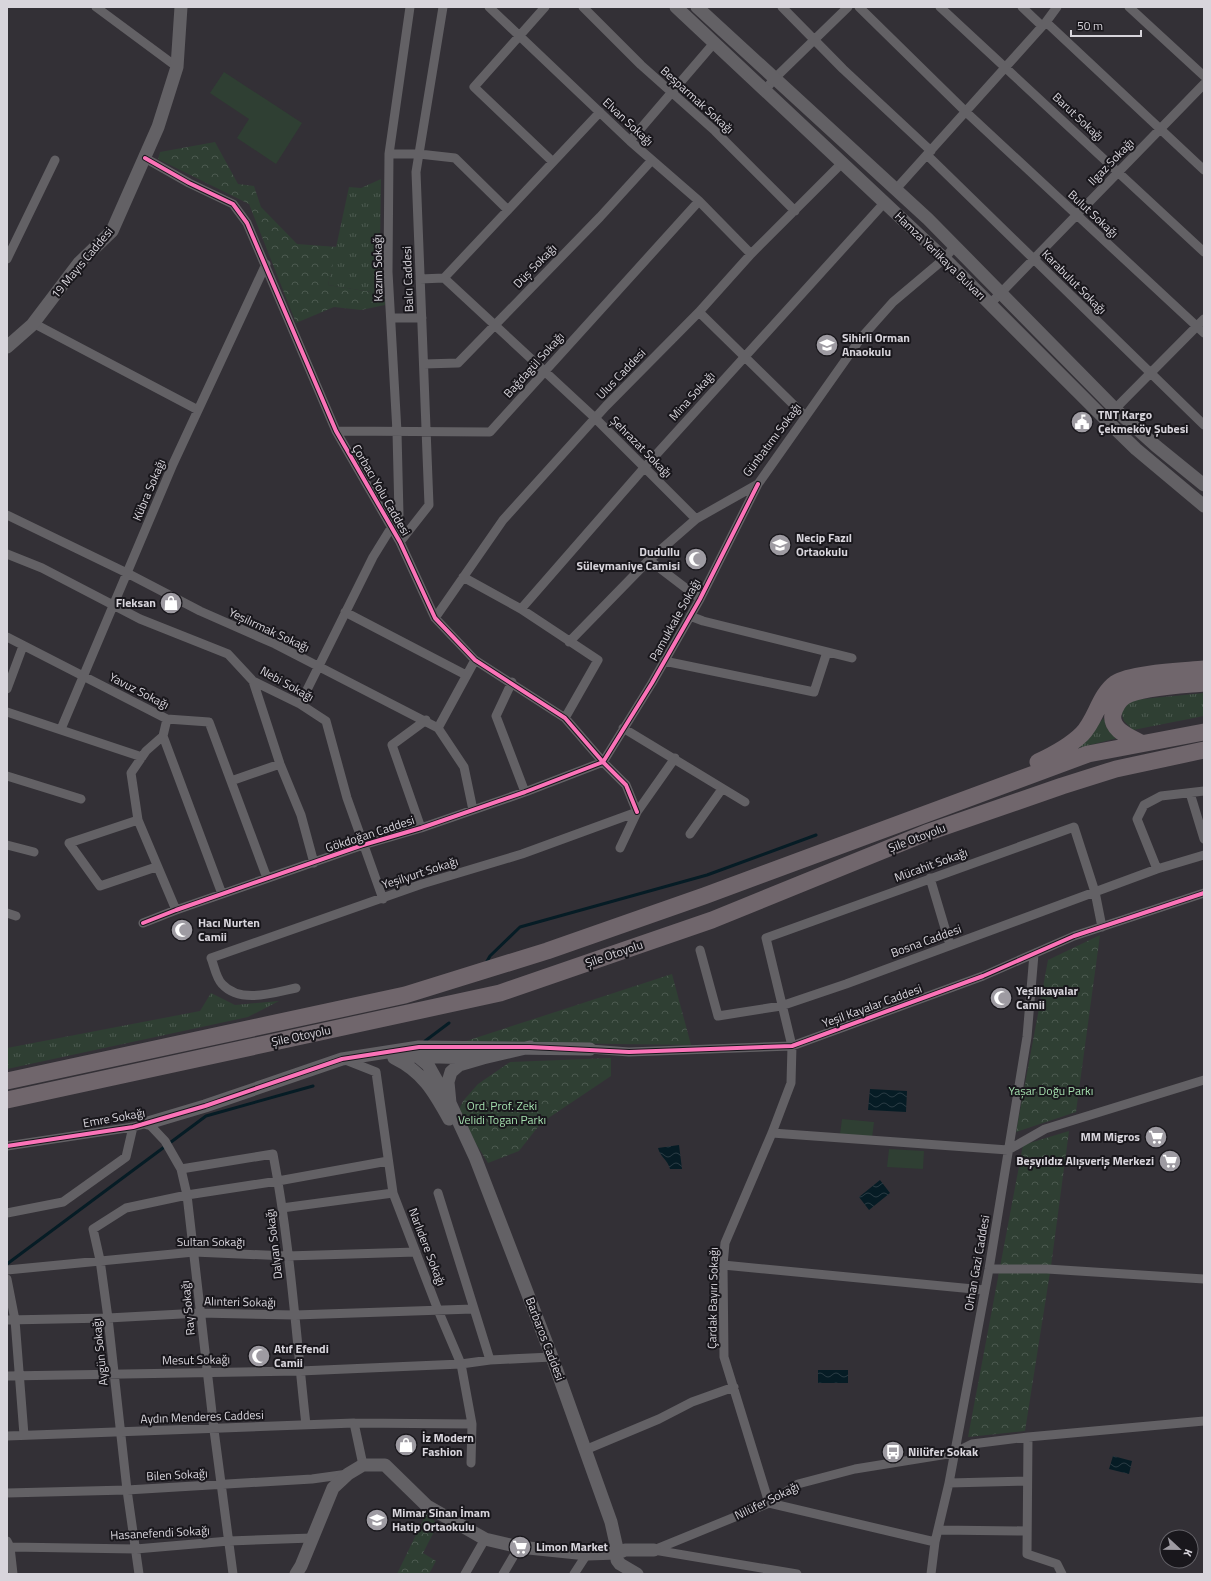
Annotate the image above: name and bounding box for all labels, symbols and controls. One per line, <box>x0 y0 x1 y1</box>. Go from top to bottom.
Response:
scale bar <box>1071 12 1141 38</box>
text: 50 m <box>1077 16 1103 35</box>
street label: Beşparmak Sokağı <box>656 61 738 138</box>
street label: Barut Sokağı <box>1048 88 1108 145</box>
street label: Elvan Sokağı <box>599 93 658 150</box>
street label: Ilgaz Sokağı <box>1083 134 1138 190</box>
street label: Bulut Sokağı <box>1064 185 1123 242</box>
street label: Hamza Yerlikaya Bulvarı <box>890 207 990 304</box>
street label: 19 Mayıs Caddesi <box>46 223 117 303</box>
street label: Kazım Sokağı <box>367 234 388 302</box>
street label: Düş Sokağı <box>508 239 561 292</box>
street label: Karabulut Sokağı <box>1038 245 1111 318</box>
street label: Balcı Caddesi <box>397 246 418 312</box>
street label: Bağdagül Sokağı <box>499 327 569 402</box>
place label: Sihirli Orman Anaokulu <box>842 328 910 361</box>
school or university icon: Sihirli Orman Anaokulu <box>814 332 840 358</box>
street label: Ulus Caddesi <box>591 344 650 403</box>
street label: Mina Sokağı <box>664 367 719 425</box>
street label: Günbatımı Sokağı <box>738 399 806 481</box>
place label: TNT Kargo Çekmeköy Şubesi <box>1098 405 1188 438</box>
public building icon: TNT Kargo Çekmeköy Şubesi <box>1069 409 1095 435</box>
street label: Şehrazat Sokağı <box>606 411 677 482</box>
street label: Çorbacı Yolu Caddesi <box>347 440 415 539</box>
street label: Kübra Sokağı <box>127 456 170 524</box>
place label: Necip Fazıl Ortaokulu <box>796 528 852 561</box>
school or university icon: Necip Fazıl Ortaokulu <box>767 532 793 558</box>
place label: Dudullu Süleymaniye Camisi <box>576 542 680 575</box>
mosque icon: Dudullu Süleymaniye Camisi <box>683 546 709 572</box>
street label: Pamukkale Sokağı <box>644 575 705 665</box>
shop icon: Fleksan <box>158 590 184 616</box>
place label: Fleksan <box>116 593 156 612</box>
street label: Yeşilırmak Sokağı <box>226 603 313 657</box>
street label: Nebi Sokağı <box>257 661 318 706</box>
street label: Yavuz Sokağı <box>106 667 173 714</box>
street label: Gökdoğan Caddesi <box>323 810 417 857</box>
street label: Şile Otoyolu <box>885 818 948 857</box>
street label: Mücahit Sokağı <box>891 842 970 887</box>
street label: Yeşilyurt Sokağı <box>379 851 460 894</box>
place label: Hacı Nurten Camii <box>198 913 260 946</box>
mosque icon: Hacı Nurten Camii <box>169 917 195 943</box>
street label: Bosna Caddesi <box>888 919 964 962</box>
street label: Şile Otoyolu <box>582 935 645 972</box>
street label: Yeşil Kayalar Caddesi <box>819 979 924 1032</box>
place label: Yeşilkayalar Camii <box>1016 981 1079 1014</box>
mosque icon: Yeşilkayalar Camii <box>988 985 1014 1011</box>
street label: Şile Otoyolu <box>270 1020 332 1051</box>
park label: Yaşar Doğu Parkı <box>1009 1081 1093 1100</box>
park label: Ord. Prof. Zeki Velidi Togan Parkı <box>458 1096 546 1129</box>
street label: Emre Sokağı <box>81 1103 146 1132</box>
supermarket icon: MM Migros <box>1143 1124 1169 1150</box>
place label: MM Migros <box>1080 1127 1140 1146</box>
supermarket icon: Beşyıldız Alışveriş Merkezi <box>1157 1148 1183 1174</box>
place label: Beşyıldız Alışveriş Merkezi <box>1016 1151 1154 1170</box>
street label: Narlıdere Sokağı <box>404 1205 451 1289</box>
street label: Dalyan Sokağı <box>260 1208 287 1280</box>
street label: Orhan Gazi Caddesi <box>959 1213 994 1312</box>
street label: Sultan Sokağı <box>177 1232 245 1251</box>
street label: Çardak Bayırı Sokağı <box>702 1247 723 1349</box>
street label: Ray Sokağı <box>175 1280 200 1336</box>
street label: Alınteri Sokağı <box>204 1291 276 1312</box>
street label: Barbaros Caddesi <box>521 1294 570 1383</box>
street label: Aygün Sokağı <box>87 1317 112 1387</box>
place label: Atıf Efendi Camii <box>274 1339 329 1372</box>
mosque icon: Atıf Efendi Camii <box>246 1343 272 1369</box>
street label: Mesut Sokağı <box>162 1349 230 1370</box>
street label: Aydın Menderes Caddesi <box>140 1405 264 1428</box>
place label: İz Modern Fashion <box>422 1428 474 1461</box>
shop icon: İz Modern Fashion <box>393 1432 419 1458</box>
bus stop icon: Nilüfer Sokak <box>880 1439 906 1465</box>
place label: Nilüfer Sokak <box>908 1442 979 1461</box>
street label: Bilen Sokağı <box>146 1463 208 1486</box>
street label: Nilüfer Sokağı <box>731 1477 802 1524</box>
place label: Mimar Sinan İmam Hatip Ortaokulu <box>392 1503 490 1536</box>
school or university icon: Mimar Sinan İmam Hatip Ortaokulu <box>364 1507 390 1533</box>
street label: Hasanefendi Sokağı <box>110 1520 210 1545</box>
north arrow <box>1159 1529 1199 1569</box>
supermarket icon: Limon Market <box>507 1534 533 1560</box>
place label: Limon Market <box>536 1537 609 1556</box>
text: K <box>1179 1547 1197 1559</box>

